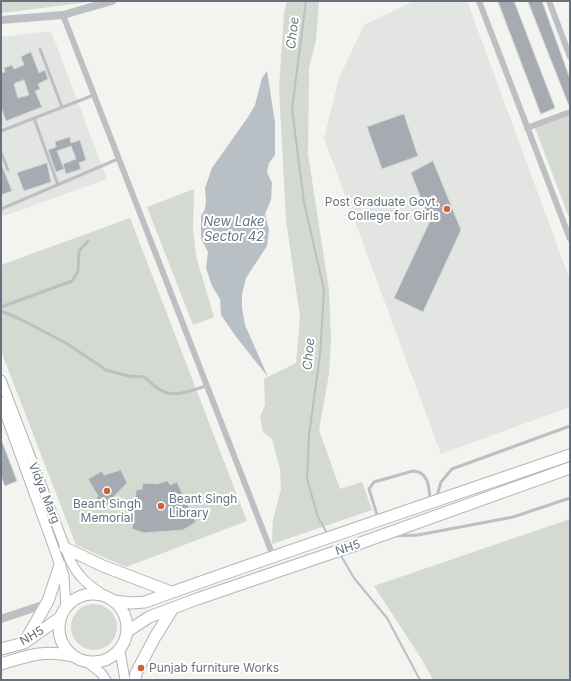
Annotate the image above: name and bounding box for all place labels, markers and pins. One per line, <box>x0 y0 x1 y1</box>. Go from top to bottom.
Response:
place label: Post Graduate Govt. College for Girls <box>325 195 439 223</box>
marker: Post Graduate Govt. College for Girls <box>442 204 452 214</box>
marker: Beant Singh Memorial <box>102 486 112 496</box>
place label: Beant Singh Library <box>169 492 237 520</box>
place label: Beant Singh Memorial <box>73 497 141 525</box>
marker: Beant Singh Library <box>156 501 166 511</box>
place label: Punjab furniture Works <box>149 661 279 675</box>
marker: Punjab furniture Works <box>136 663 146 673</box>

